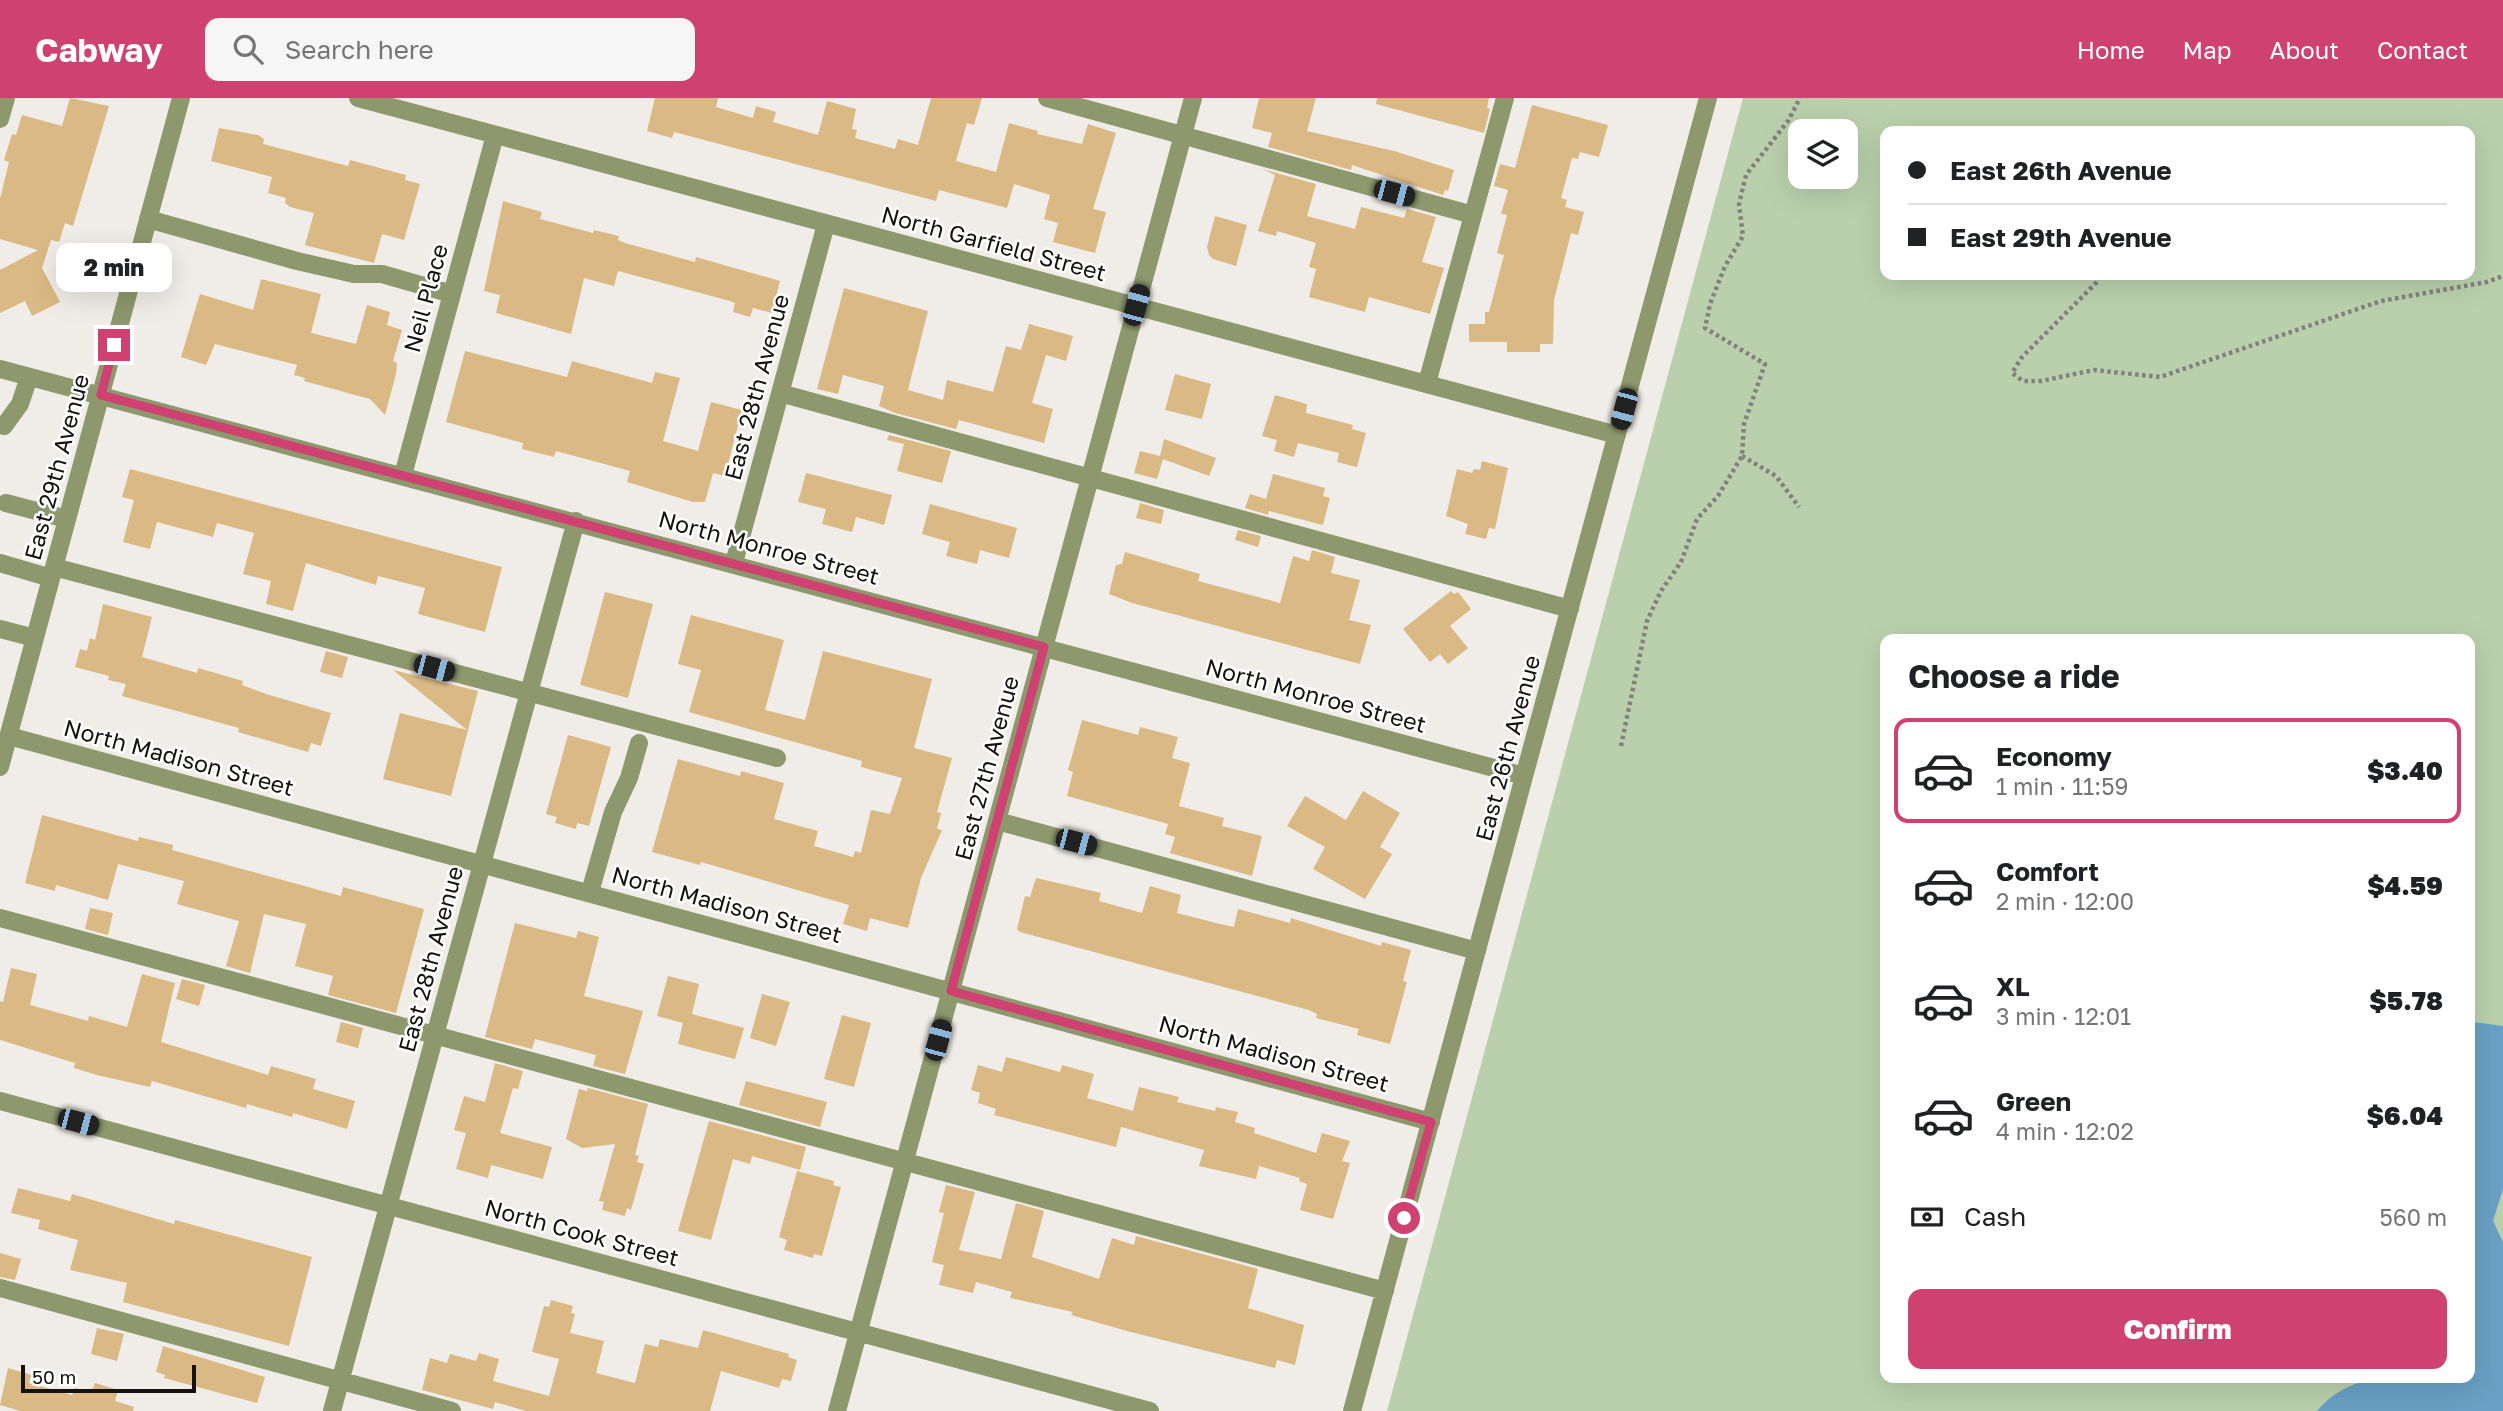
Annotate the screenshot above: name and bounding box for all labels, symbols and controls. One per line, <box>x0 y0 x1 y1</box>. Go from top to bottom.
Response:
search box <box>205 18 695 81</box>
text: Cabway <box>35 30 163 69</box>
icon: search <box>229 30 267 68</box>
text: Search here <box>285 34 434 65</box>
text: Home <box>2077 35 2145 64</box>
text: Map <box>2183 35 2232 64</box>
text: About <box>2270 35 2339 64</box>
text: Contact <box>2377 35 2468 64</box>
map controls <box>1788 119 1858 189</box>
button: layers <box>1788 119 1858 189</box>
text: East 26th Avenue <box>1950 155 2172 186</box>
car <box>1371 177 1418 209</box>
street label: North Garfield Street <box>879 200 1109 286</box>
text: East 29th Avenue <box>1950 222 2172 253</box>
street label: Neil Place <box>397 241 453 355</box>
callout: 2 min <box>56 244 172 292</box>
text: 2 min <box>84 253 144 281</box>
car <box>1121 282 1152 328</box>
street label: East 28th Avenue <box>718 291 794 483</box>
route end <box>98 329 130 361</box>
street label: East 29th Avenue <box>18 371 94 563</box>
car <box>1609 386 1640 432</box>
street label: North Monroe Street <box>656 504 882 590</box>
car <box>411 652 458 684</box>
street label: North Monroe Street <box>1203 652 1429 738</box>
street label: East 26th Avenue <box>1469 652 1545 844</box>
text: Choose a ride <box>1908 657 2120 695</box>
street label: East 27th Avenue <box>948 673 1024 863</box>
street label: North Madison Street <box>61 713 297 801</box>
icon: car <box>1912 739 1975 802</box>
text: Economy <box>1996 741 2112 772</box>
text: $3.40 <box>2367 755 2443 786</box>
text: 1 min · 11:59 <box>1996 772 2128 800</box>
car <box>1053 826 1100 858</box>
icon: car <box>1912 854 1975 917</box>
text: Comfort <box>1996 856 2099 887</box>
street label: North Madison Street <box>609 860 845 948</box>
street label: East 28th Avenue <box>392 863 468 1055</box>
text: $4.59 <box>2367 870 2443 901</box>
text: 2 min · 12:00 <box>1996 887 2134 915</box>
icon: car <box>1912 969 1975 1032</box>
text: XL <box>1996 971 2030 1002</box>
text: $5.78 <box>2369 985 2443 1016</box>
text: 3 min · 12:01 <box>1996 1002 2131 1030</box>
street label: North Madison Street <box>1156 1009 1392 1097</box>
car <box>923 1017 954 1063</box>
icon: car <box>1912 1084 1975 1147</box>
text: Green <box>1996 1086 2071 1117</box>
text: $6.04 <box>2366 1100 2443 1131</box>
car <box>55 1106 102 1138</box>
text: 4 min · 12:02 <box>1996 1117 2134 1145</box>
street label: North Cook Street <box>482 1193 682 1271</box>
icon: cash <box>1908 1198 1946 1236</box>
text: Cash <box>1964 1201 2026 1232</box>
route start <box>1388 1202 1420 1234</box>
text: 560 m <box>2379 1203 2447 1231</box>
button: Confirm <box>1908 1289 2447 1369</box>
scale bar <box>21 1362 196 1394</box>
text: 50 m <box>32 1365 76 1388</box>

